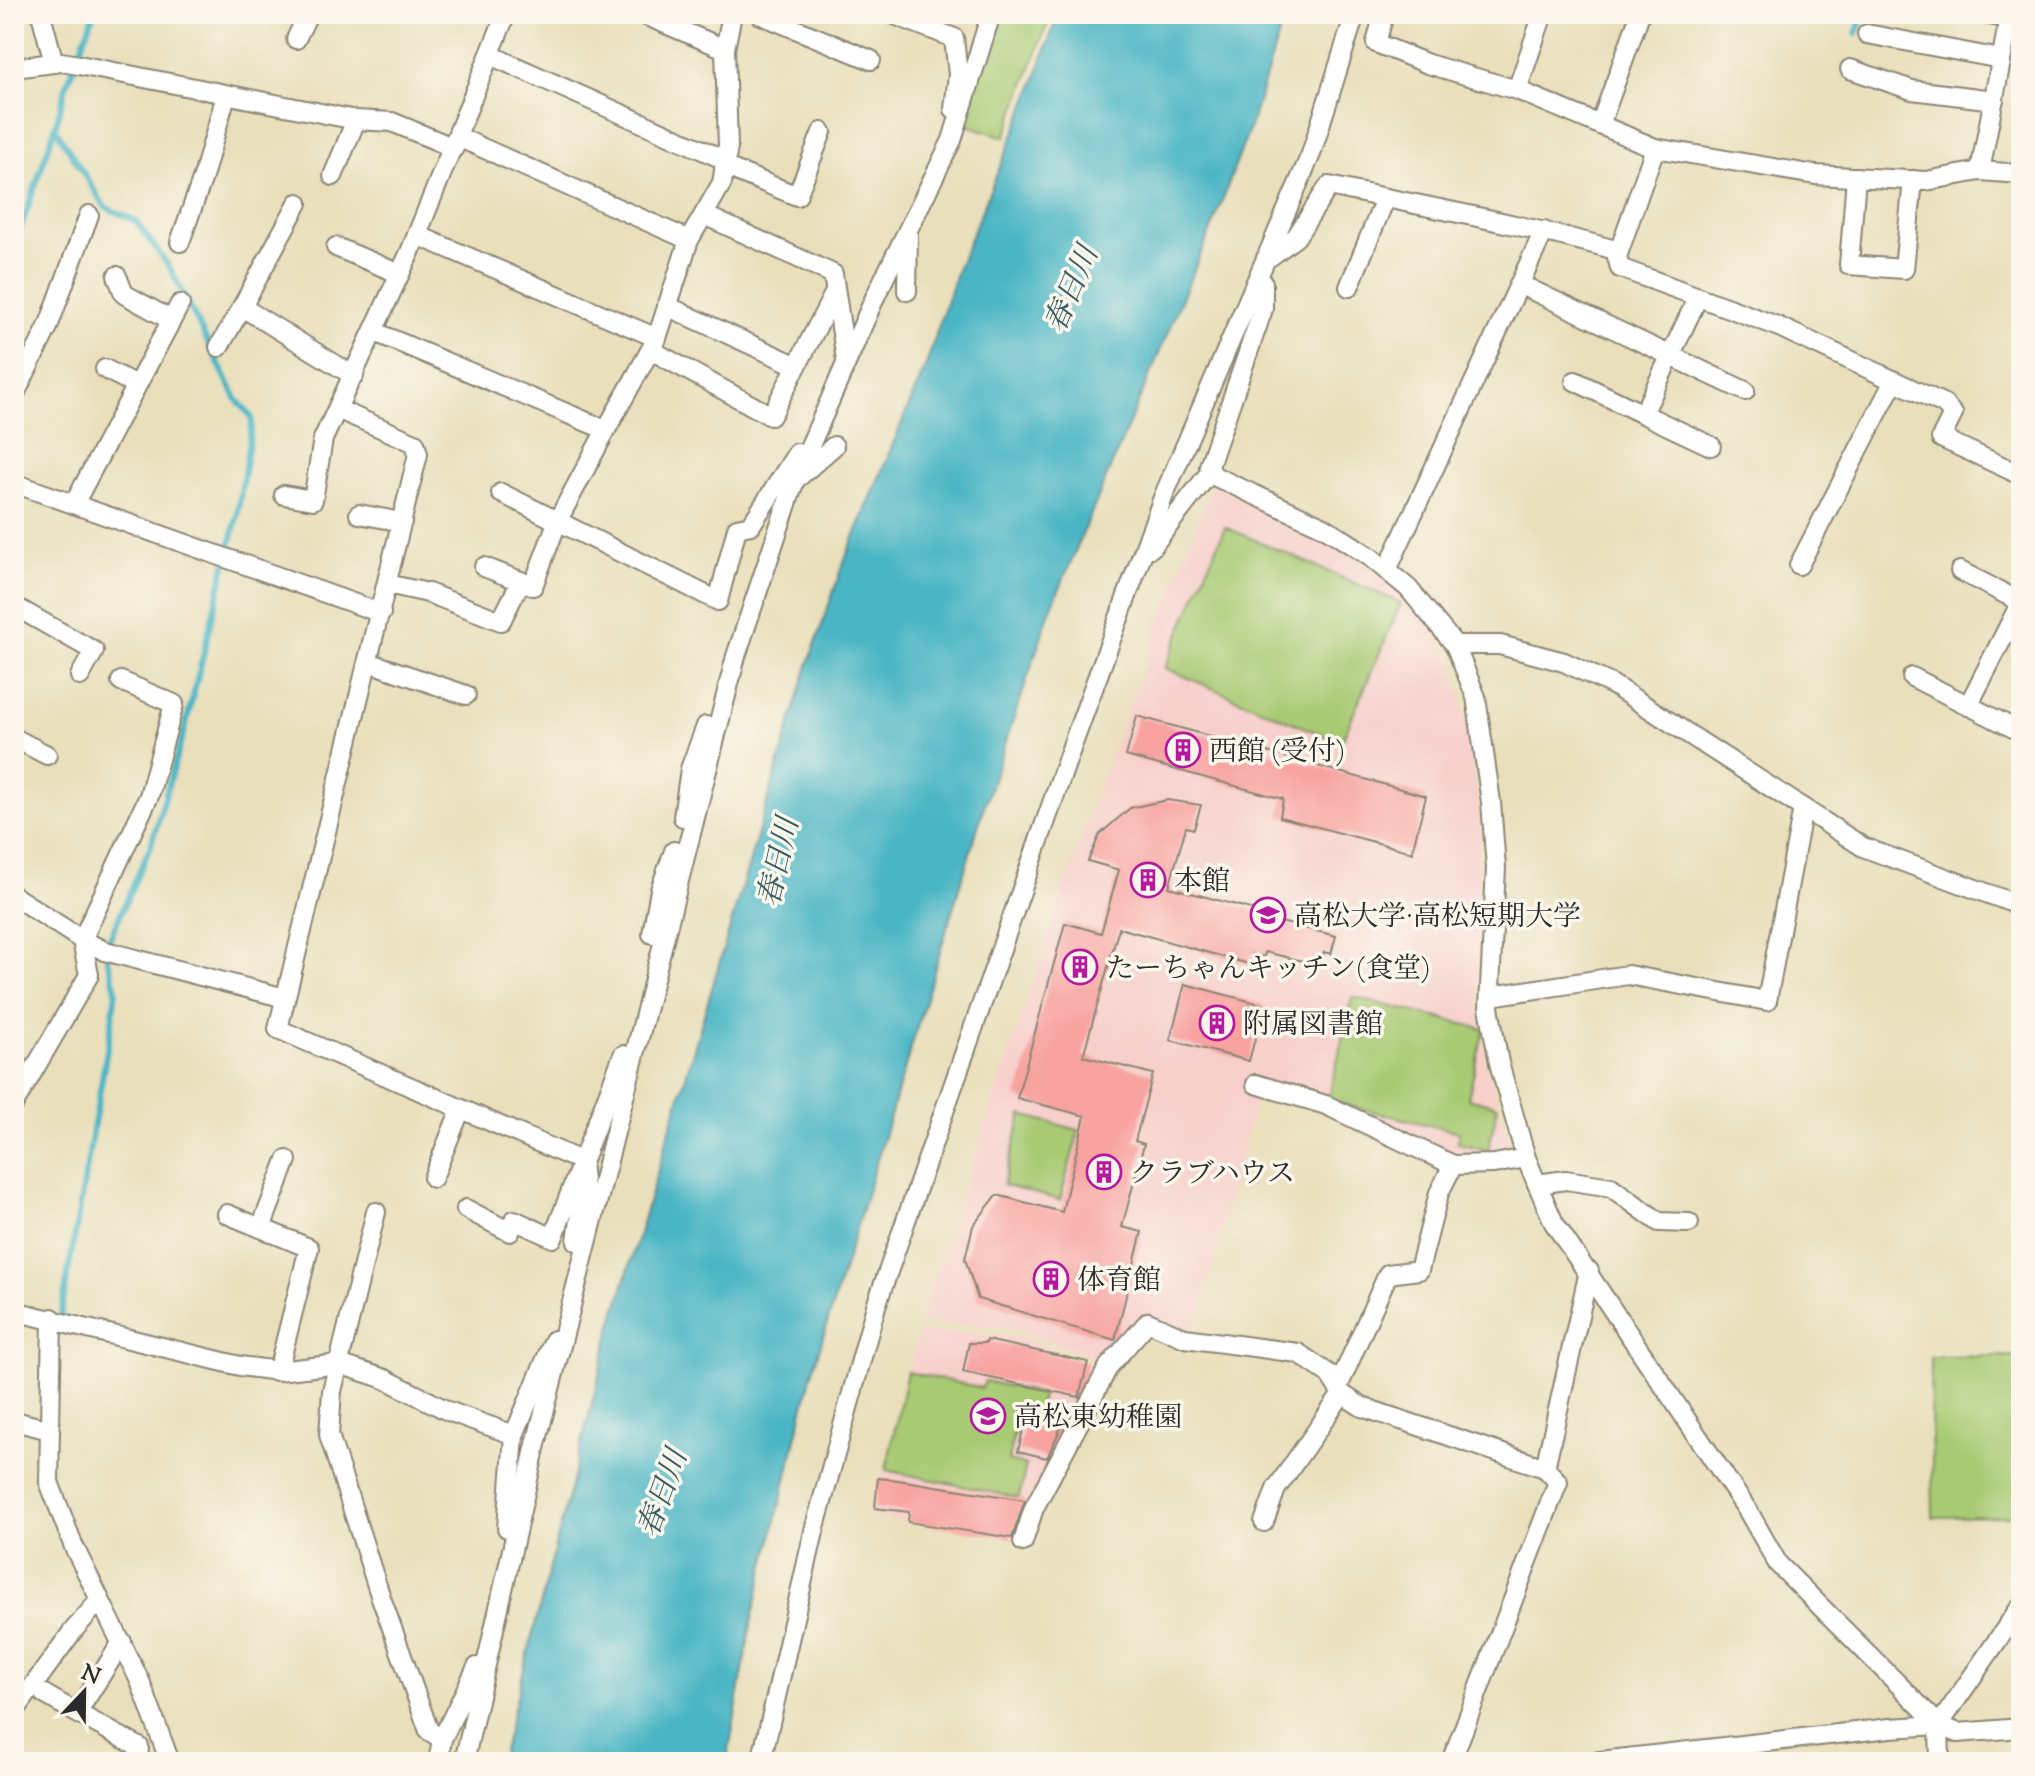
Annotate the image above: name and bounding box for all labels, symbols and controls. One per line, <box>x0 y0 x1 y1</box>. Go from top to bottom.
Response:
water label: 春日川 <box>1036 237 1112 340</box>
building icon: 西館 (受付) <box>1164 731 1202 769</box>
place label: 西館 (受付) <box>1209 733 1345 773</box>
water label: 春日川 <box>749 811 812 911</box>
building icon: 本館 <box>1129 861 1167 899</box>
place label: 本館 <box>1174 863 1230 903</box>
school or university icon: 高松大学·高松短期大学 <box>1249 896 1287 934</box>
place label: 高松大学·高松短期大学 <box>1294 898 1581 938</box>
building icon: たーちゃんキッチン(食堂) <box>1061 948 1099 986</box>
place label: たーちゃんキッチン(食堂) <box>1106 950 1430 990</box>
building icon: 附属図書館 <box>1198 1004 1236 1042</box>
place label: 附属図書館 <box>1243 1006 1383 1046</box>
building icon: クラブハウス <box>1085 1153 1123 1191</box>
place label: クラブハウス <box>1130 1155 1295 1195</box>
building icon: 体育館 <box>1032 1260 1070 1298</box>
place label: 体育館 <box>1077 1262 1161 1302</box>
school or university icon: 高松東幼稚園 <box>969 1397 1007 1435</box>
place label: 高松東幼稚園 <box>1014 1399 1182 1439</box>
water label: 春日川 <box>629 1441 701 1543</box>
north arrow <box>44 1652 124 1732</box>
text: N <box>76 1658 105 1695</box>

